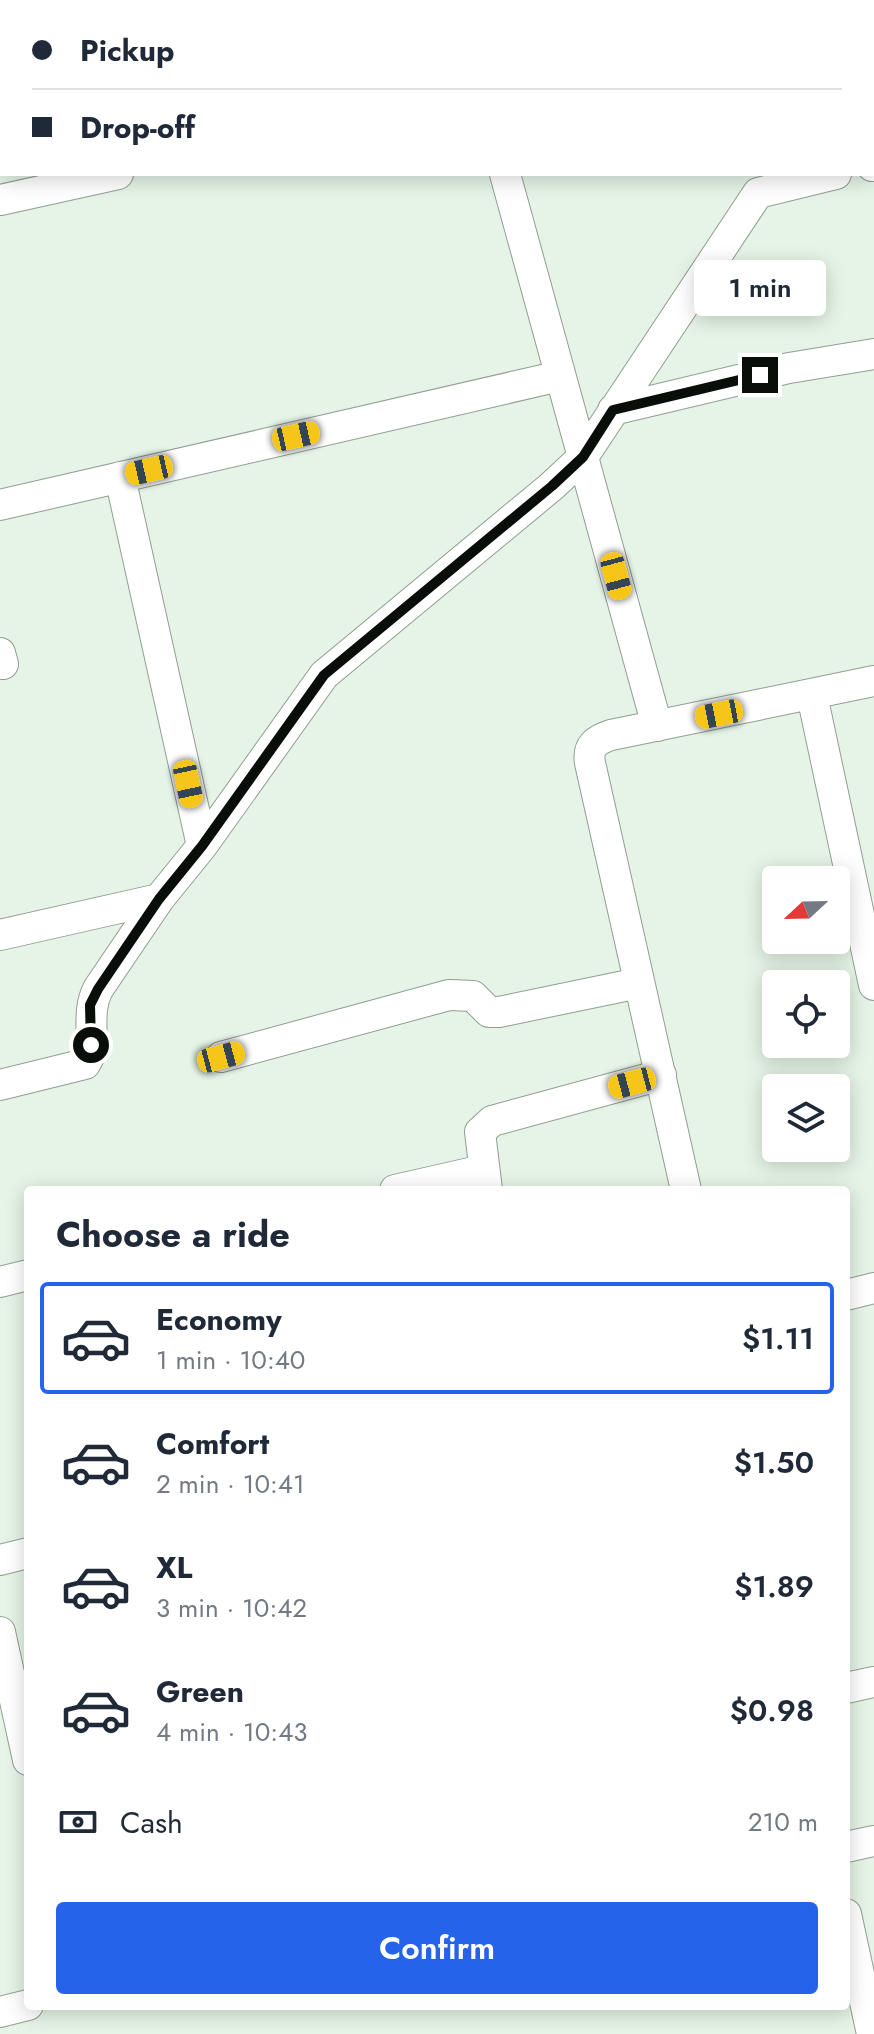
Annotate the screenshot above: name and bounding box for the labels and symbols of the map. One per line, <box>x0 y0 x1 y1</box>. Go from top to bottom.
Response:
callout: 1 min <box>694 259 826 315</box>
route end <box>742 357 778 393</box>
car <box>270 419 322 453</box>
car <box>123 453 175 487</box>
car <box>598 550 634 602</box>
car <box>693 698 745 730</box>
car <box>171 758 205 810</box>
north arrow <box>762 866 850 954</box>
route start <box>73 1027 109 1063</box>
car <box>195 1039 247 1075</box>
car <box>606 1065 658 1101</box>

